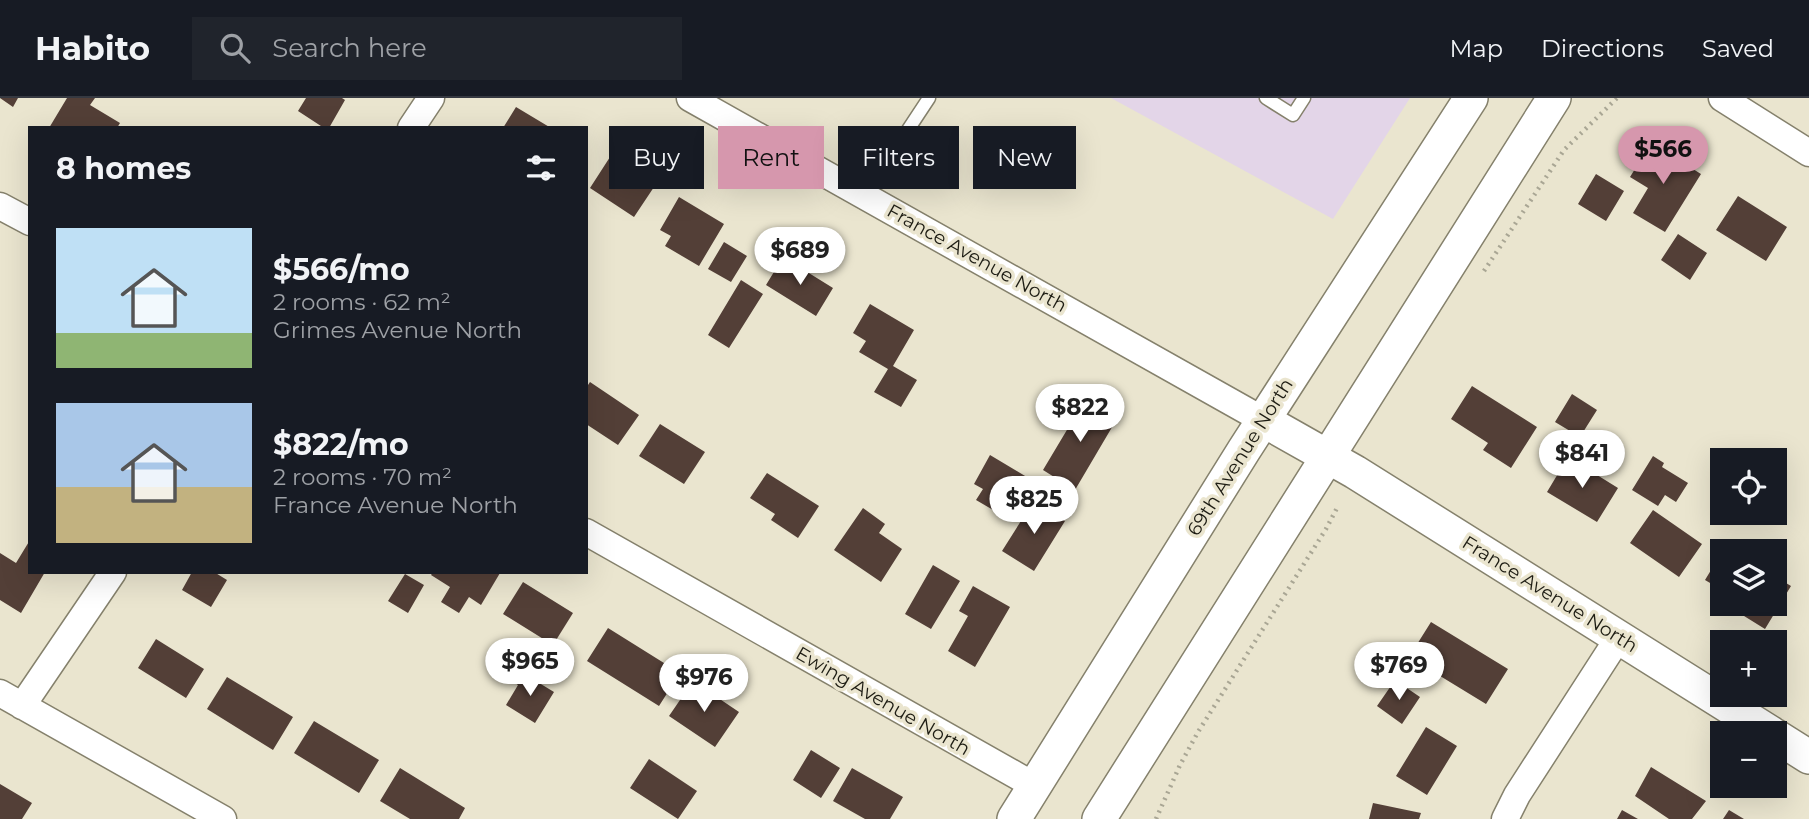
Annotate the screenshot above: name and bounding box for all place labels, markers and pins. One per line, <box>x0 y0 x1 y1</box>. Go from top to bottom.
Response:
pin: $566 <box>1622 126 1704 186</box>
pin: $689 <box>759 228 841 287</box>
pin: $822 <box>1039 384 1121 444</box>
pin: $841 <box>1541 430 1623 490</box>
pin: $825 <box>993 476 1075 536</box>
pin: $965 <box>489 638 571 698</box>
pin: $769 <box>1358 642 1440 702</box>
pin: $976 <box>663 654 745 714</box>

